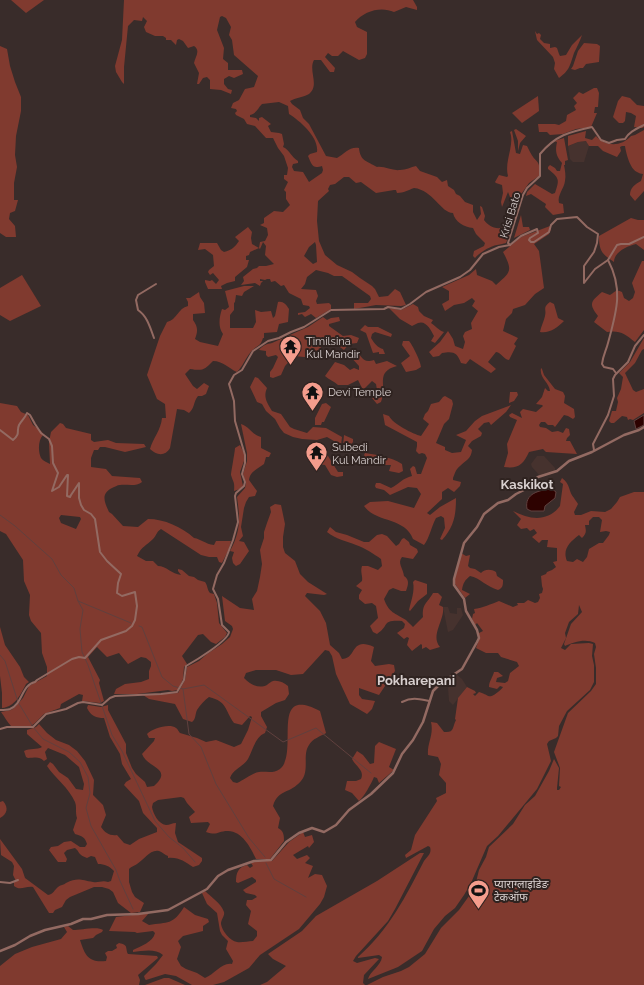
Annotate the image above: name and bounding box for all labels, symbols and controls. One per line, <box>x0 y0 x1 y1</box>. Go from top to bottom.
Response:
street label: Krisi Bato <box>497 190 524 240</box>
temple icon: Timilsina Kul Mandir <box>277 334 303 367</box>
place label: Timilsina Kul Mandir <box>306 335 360 361</box>
temple icon: Devi Temple <box>300 379 326 412</box>
place label: Devi Temple <box>328 386 392 399</box>
temple icon: Subedi Kul Mandir <box>304 440 330 473</box>
place label: Subedi Kul Mandir <box>332 441 386 467</box>
district label: Kaskikot <box>501 477 553 492</box>
district label: Pokharepani <box>377 673 455 688</box>
sports icon: प्याराग्लाइडिङ टेकऑफ <box>466 877 492 910</box>
place label: प्याराग्लाइडिङ टेकऑफ <box>494 878 549 904</box>

